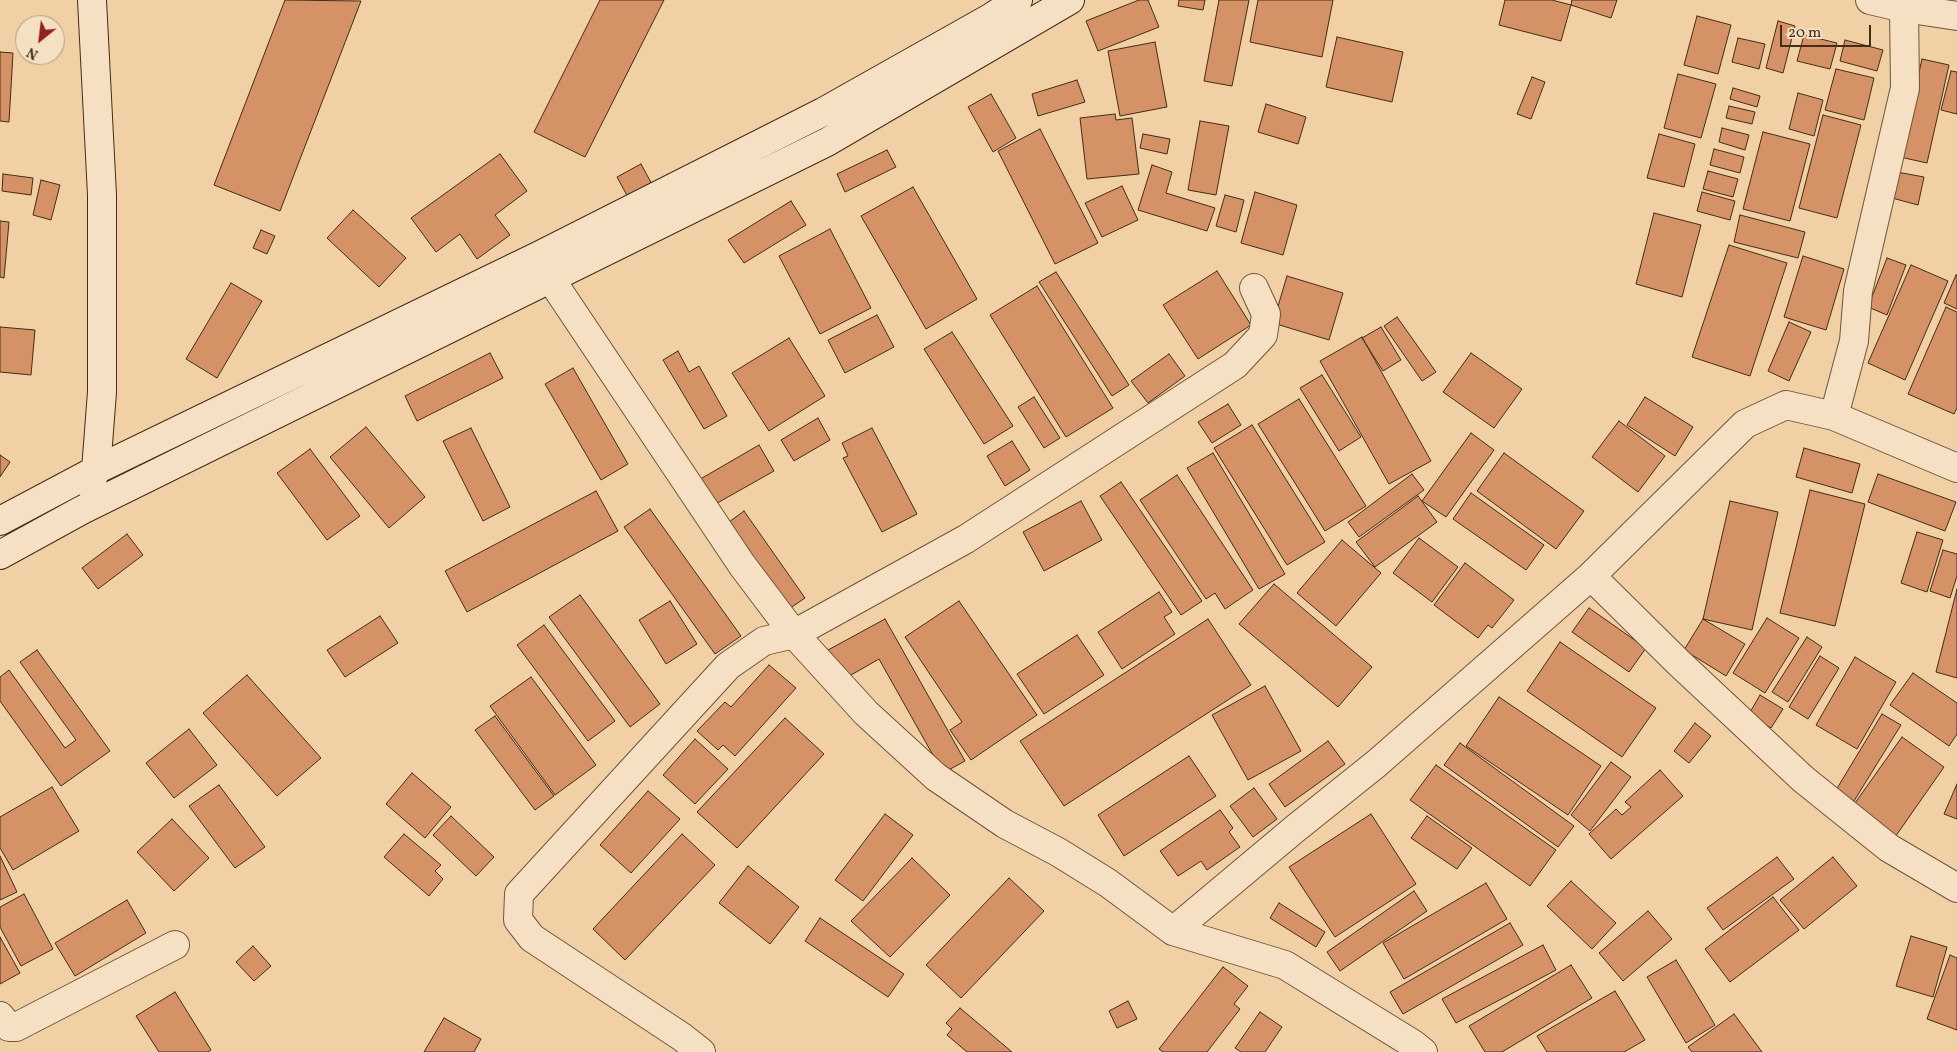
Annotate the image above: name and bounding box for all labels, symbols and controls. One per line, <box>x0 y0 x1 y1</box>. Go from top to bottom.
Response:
north arrow <box>15 15 65 65</box>
scale bar <box>1782 15 1873 47</box>
text: 20 m <box>1788 23 1821 44</box>
text: N <box>24 42 42 63</box>

